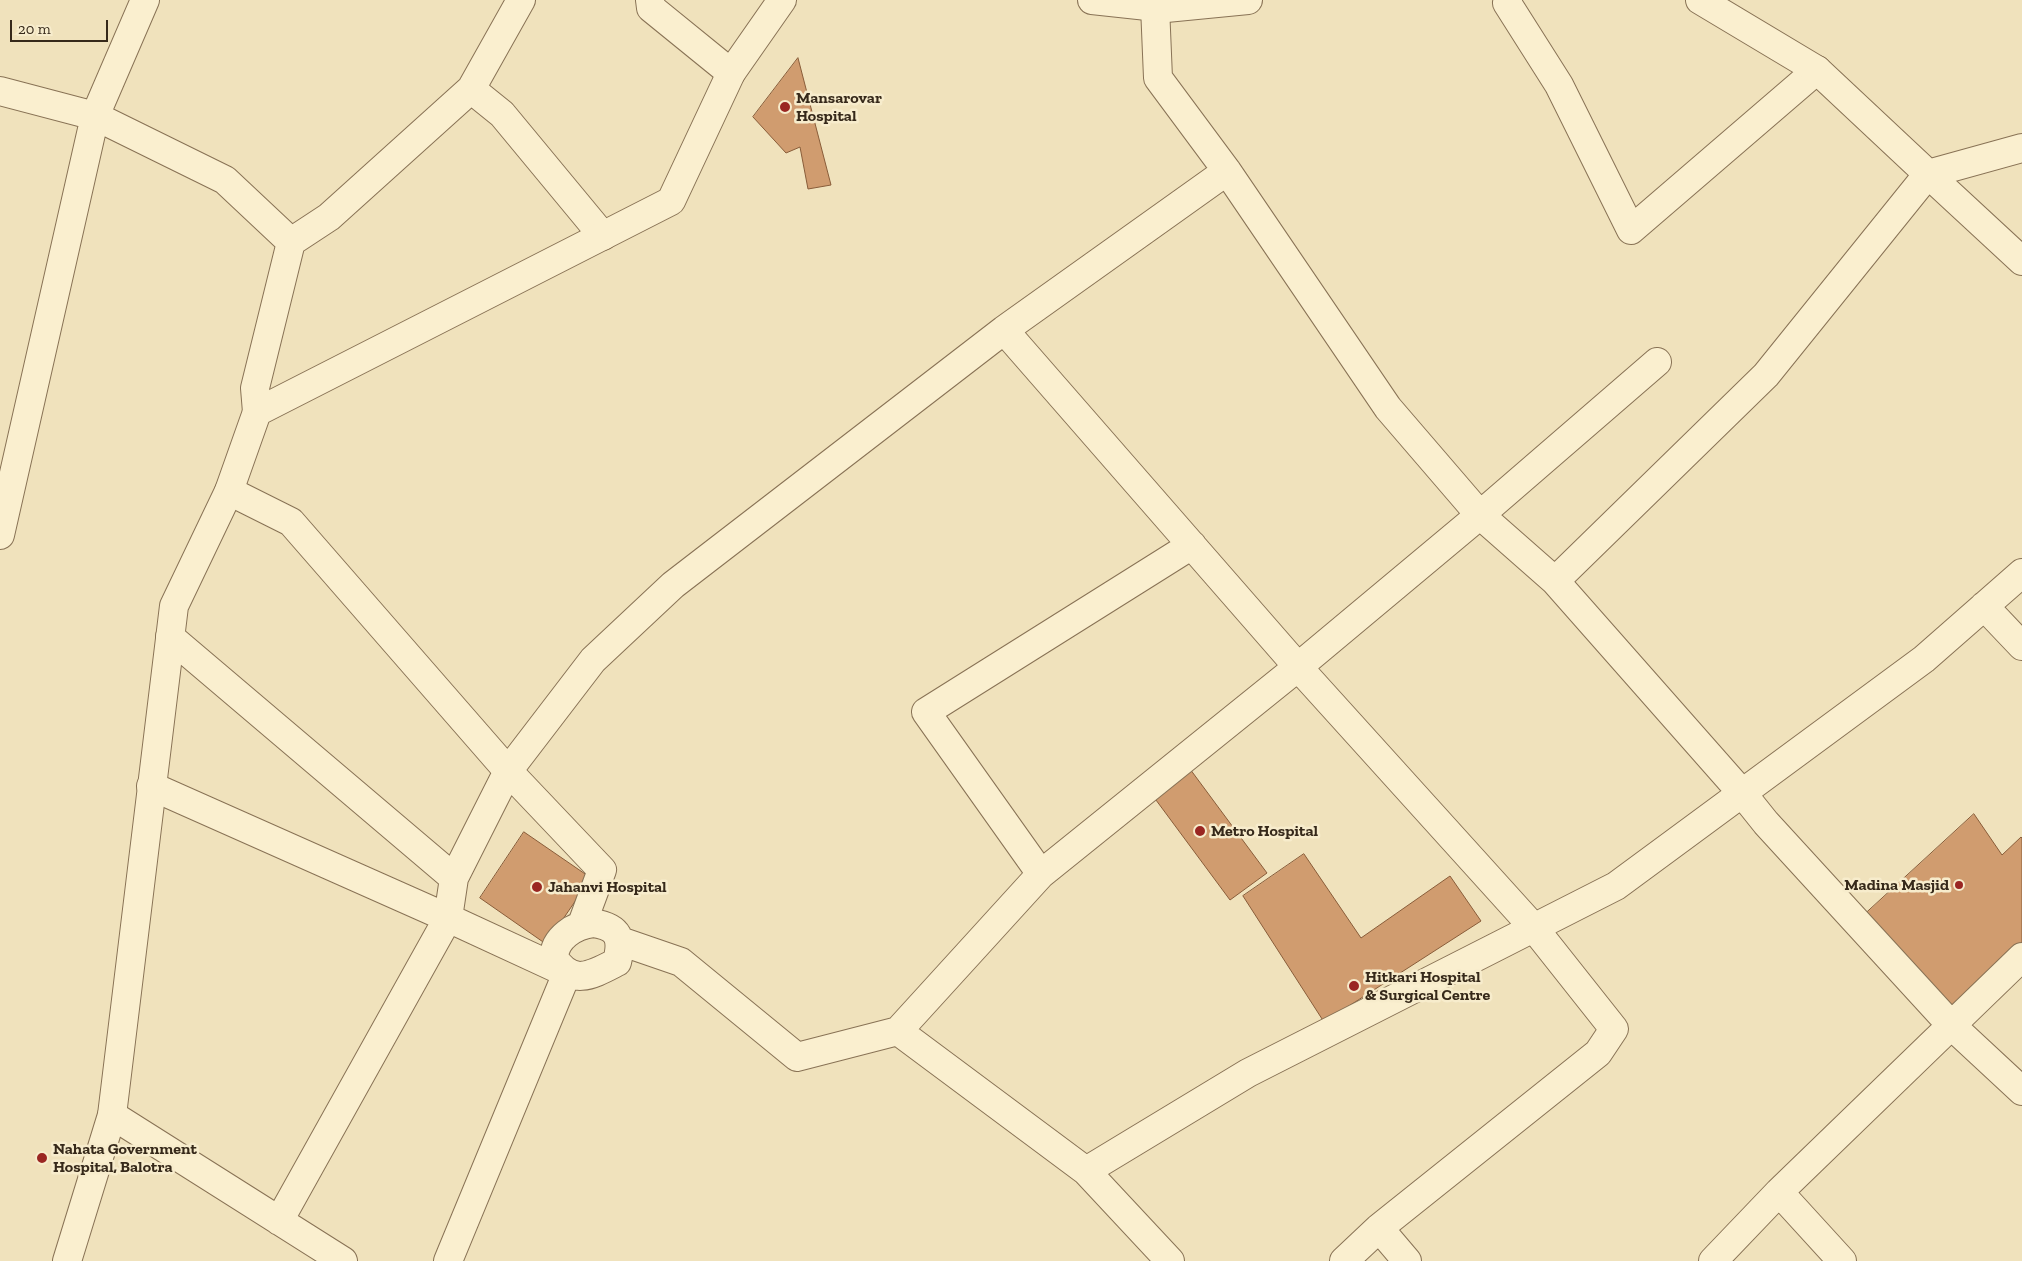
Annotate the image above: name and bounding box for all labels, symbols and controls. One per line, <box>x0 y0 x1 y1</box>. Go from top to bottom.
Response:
scale bar <box>12 10 110 42</box>
text: 20 m <box>18 20 51 38</box>
place label: Mansarovar Hospital <box>796 88 882 126</box>
marker: Mansarovar Hospital <box>778 100 792 114</box>
place label: Metro Hospital <box>1211 821 1318 841</box>
marker: Metro Hospital <box>1193 824 1207 838</box>
place label: Madina Masjid <box>1844 875 1949 895</box>
place label: Jahanvi Hospital <box>548 877 667 897</box>
marker: Madina Masjid <box>1953 879 1965 891</box>
marker: Jahanvi Hospital <box>530 880 544 894</box>
place label: Hitkari Hospital & Surgical Centre <box>1365 967 1490 1005</box>
marker: Hitkari Hospital & Surgical Centre <box>1347 979 1361 993</box>
place label: Nahata Government Hospital, Balotra <box>53 1139 197 1177</box>
marker: Nahata Government Hospital, Balotra <box>35 1151 49 1165</box>

